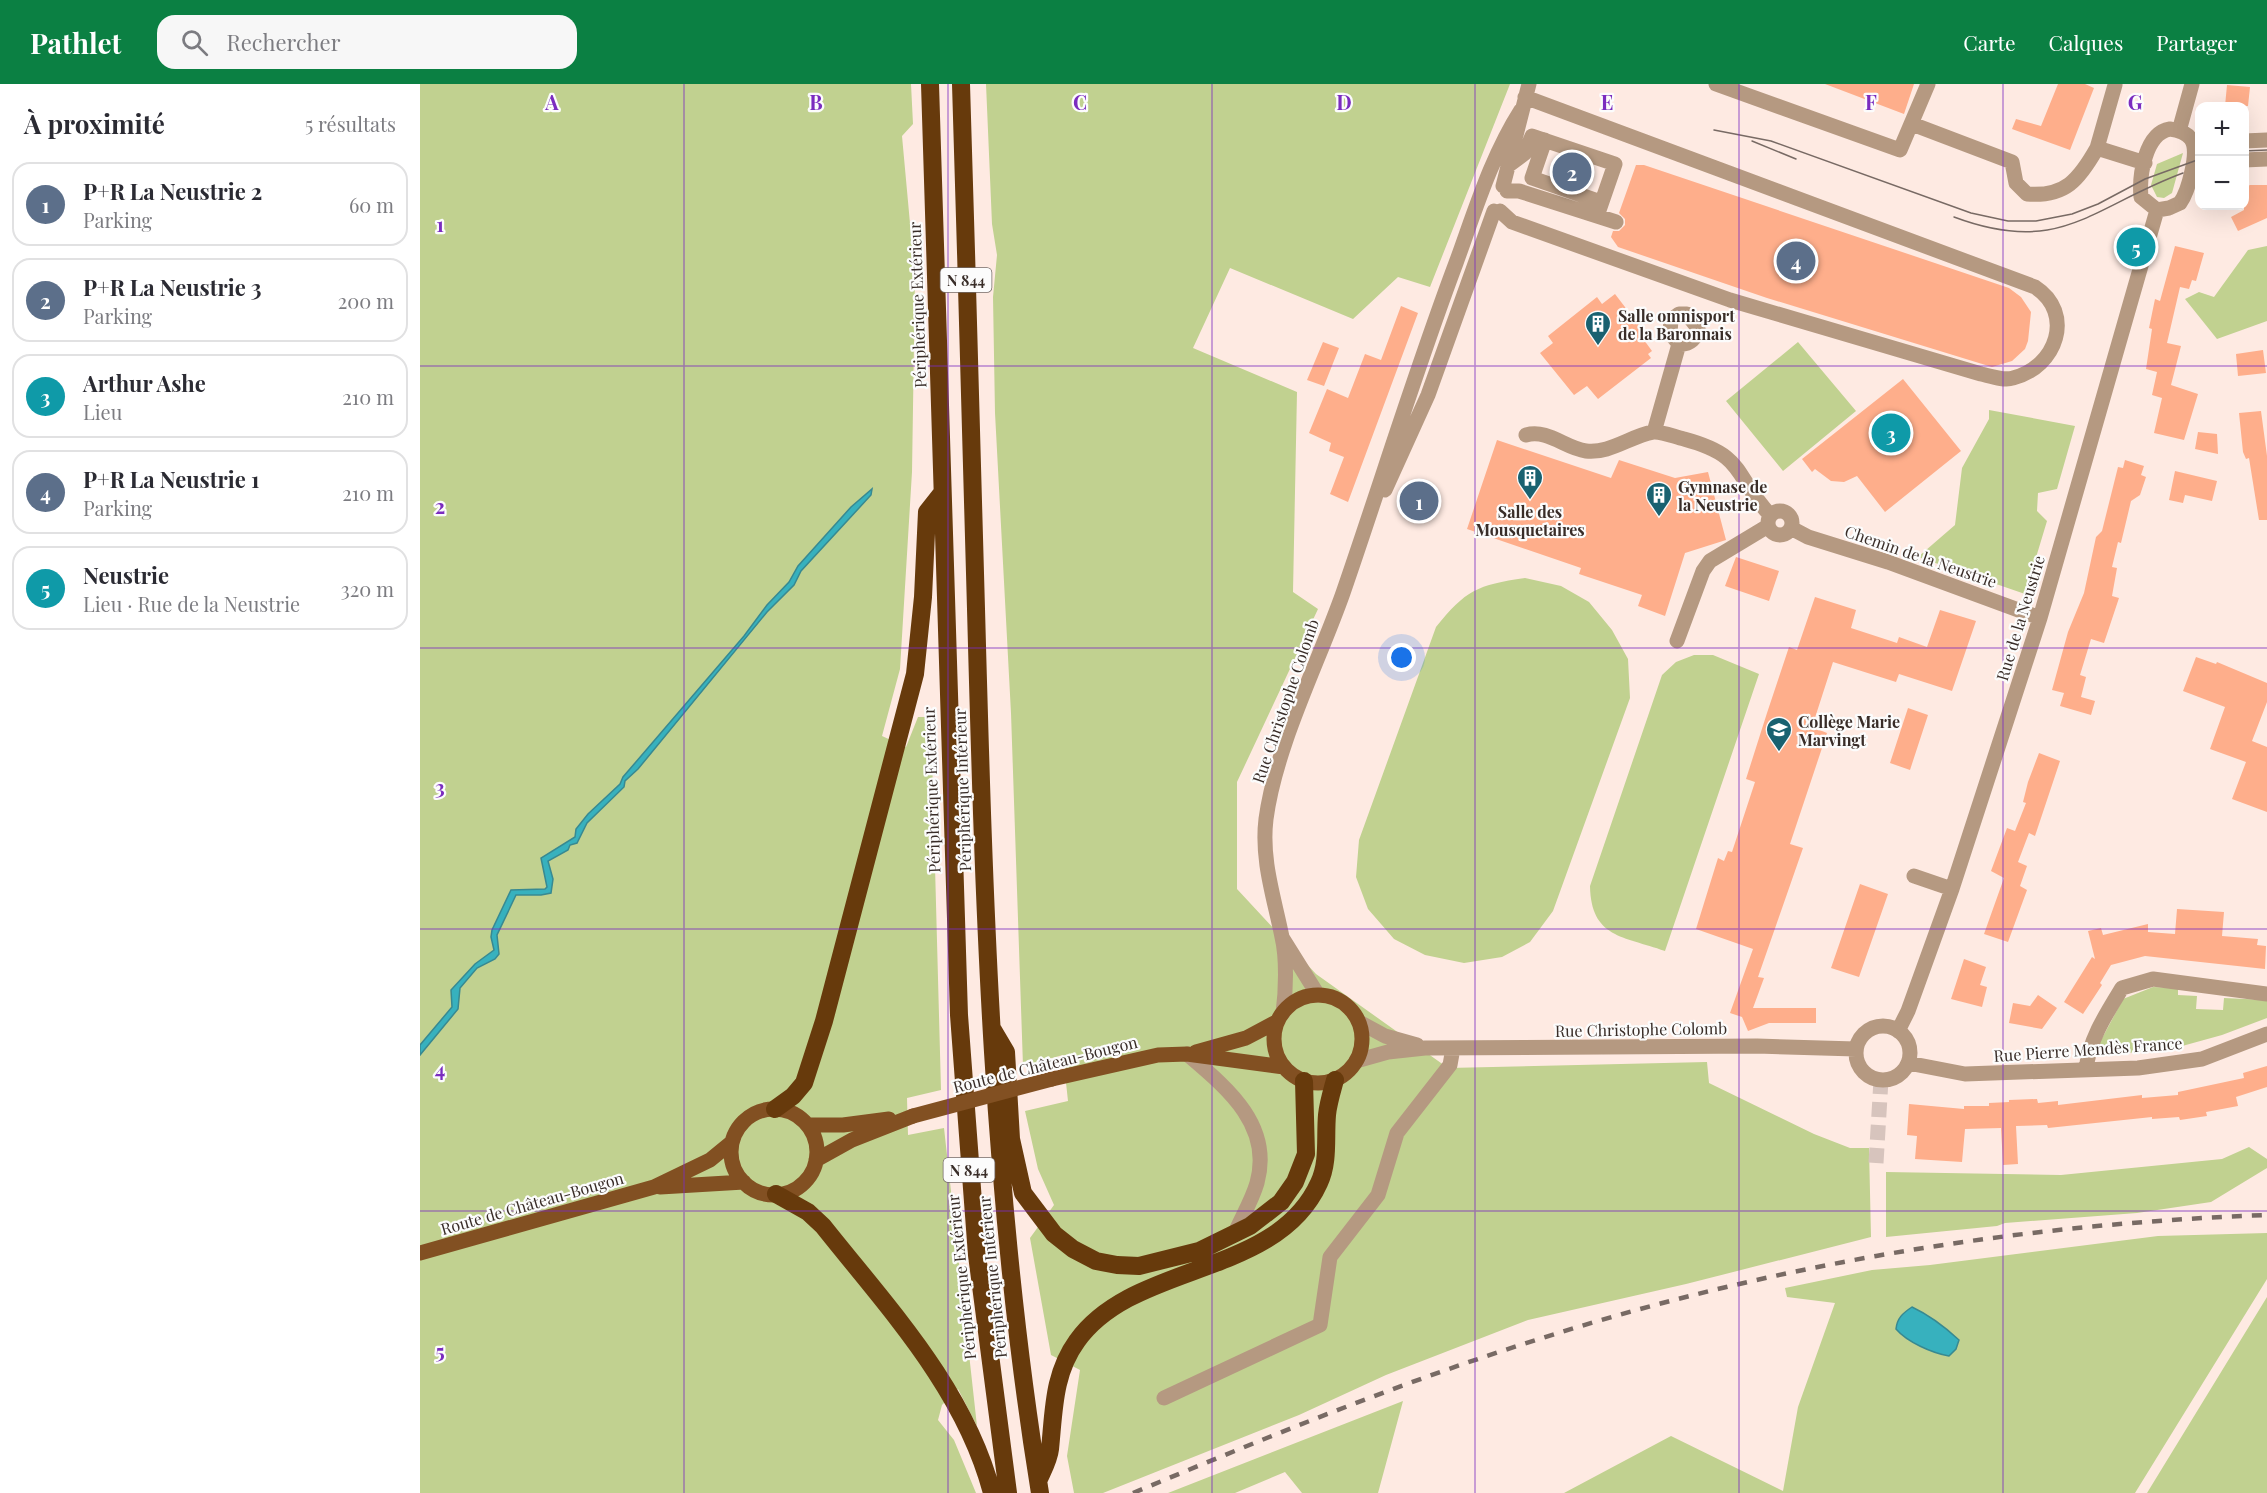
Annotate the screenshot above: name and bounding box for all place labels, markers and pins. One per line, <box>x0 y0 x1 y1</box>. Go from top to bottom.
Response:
pin: 2 <box>1552 150 1592 194</box>
pin: 5 <box>2116 224 2156 270</box>
pin: 4 <box>1776 238 1816 284</box>
place label: Salle omnisport de la Baronnais <box>1618 305 1735 344</box>
building icon: Salle omnisport de la Baronnais <box>1583 309 1613 347</box>
pin: 3 <box>1872 410 1910 456</box>
building icon: Salle des Mousquetaires <box>1515 463 1545 501</box>
place label: Gymnase de la Neustrie <box>1678 476 1767 515</box>
pin: 1 <box>1400 478 1438 524</box>
building icon: Gymnase de la Neustrie <box>1644 480 1674 518</box>
place label: Salle des Mousquetaires <box>1475 501 1585 540</box>
place label: Collège Marie Marvingt <box>1798 711 1900 750</box>
school or university icon: Collège Marie Marvingt <box>1764 715 1794 753</box>

